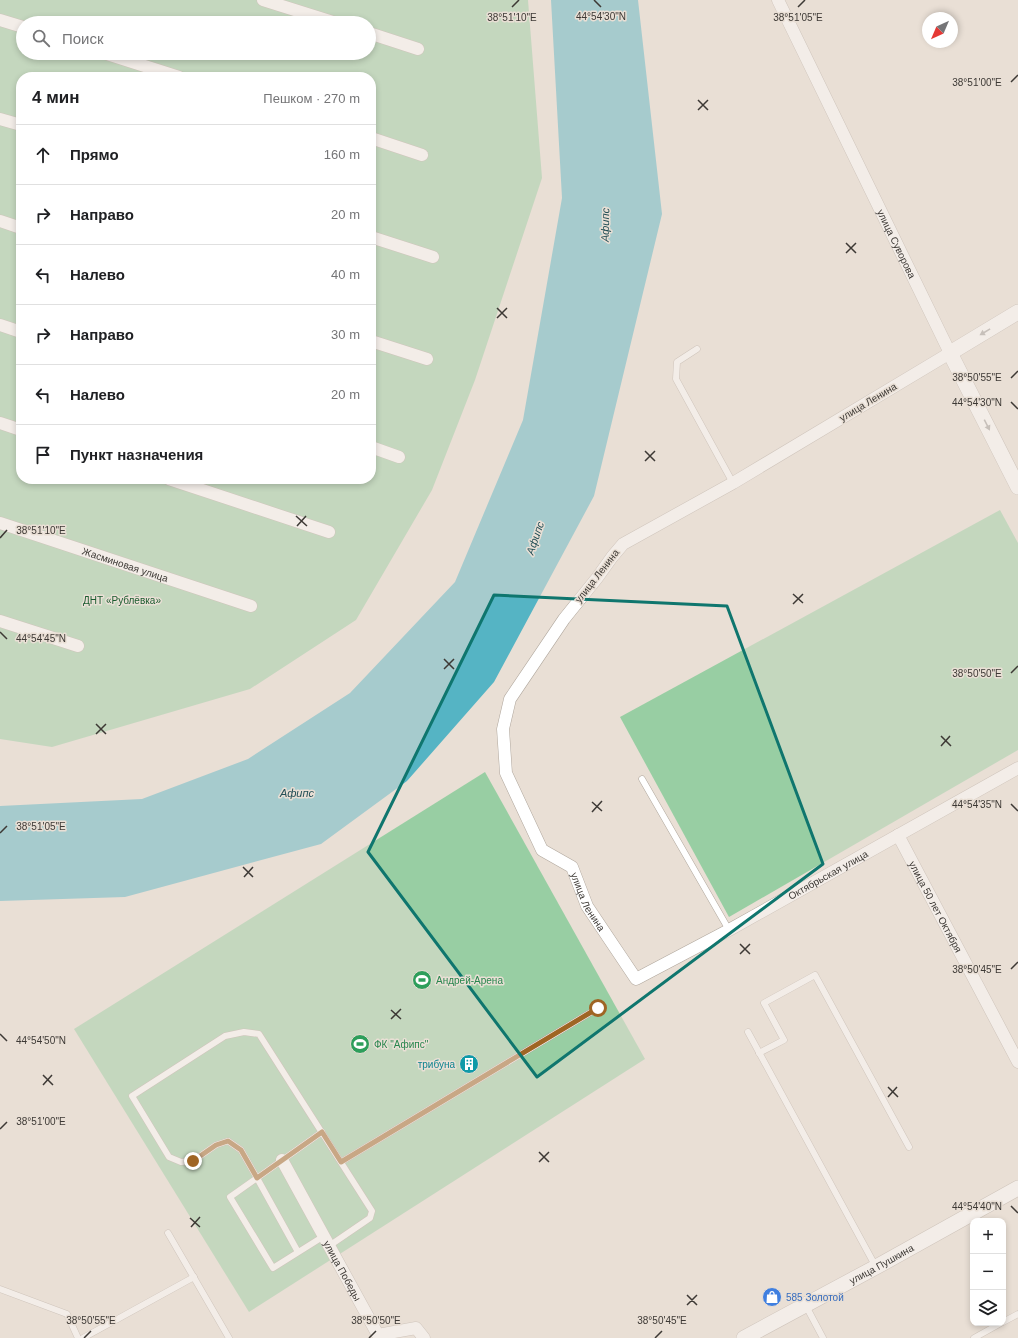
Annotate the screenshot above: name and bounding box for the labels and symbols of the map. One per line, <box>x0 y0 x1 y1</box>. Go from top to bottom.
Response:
text: 44°54'30"N <box>576 11 626 22</box>
text: 38°51'10"E <box>487 12 537 23</box>
text: 38°51'05"E <box>773 12 823 23</box>
north arrow <box>922 12 958 48</box>
text: 38°51'00"E <box>952 77 1002 88</box>
water label: Афипс <box>599 207 611 243</box>
street label: улица Суворова <box>875 207 918 280</box>
one-way arrow <box>980 328 990 336</box>
text: 38°50'55"E <box>952 372 1002 383</box>
street label: улица Ленина <box>837 380 899 423</box>
text: 44°54'30"N <box>952 397 1002 408</box>
one-way arrow <box>983 419 990 431</box>
water label: Афипс <box>523 519 546 557</box>
text: 38°51'10"E <box>16 525 66 536</box>
street label: Жасминовая улица <box>81 545 170 584</box>
street label: улица Ленина <box>573 547 621 605</box>
park label: ДНТ «Рублёвка» <box>83 595 161 606</box>
text: 44°54'45"N <box>16 633 66 644</box>
text: 38°50'50"E <box>952 668 1002 679</box>
water label: Афипс <box>279 787 315 799</box>
text: 44°54'35"N <box>952 799 1002 810</box>
text: 38°51'05"E <box>16 821 66 832</box>
street label: Октябрьская улица <box>786 848 870 901</box>
street label: улица 50 лет Октября <box>907 859 964 954</box>
street label: улица Ленина <box>569 871 608 933</box>
text: 38°50'45"E <box>952 964 1002 975</box>
sports icon: Андрей-Арена <box>411 969 433 991</box>
place label: Андрей-Арена <box>436 975 503 986</box>
route start <box>589 999 607 1017</box>
sports icon: ФК "Афипс" <box>349 1033 371 1055</box>
text: 44°54'50"N <box>16 1035 66 1046</box>
place label: ФК "Афипс" <box>374 1039 429 1050</box>
building icon: трибуна <box>458 1053 480 1075</box>
place label: трибуна <box>418 1059 455 1070</box>
text: 38°51'00"E <box>16 1116 66 1127</box>
route end <box>184 1152 202 1170</box>
text: 44°54'40"N <box>952 1201 1002 1212</box>
street label: улица Победы <box>322 1238 364 1303</box>
street label: улица Пушкина <box>847 1242 916 1286</box>
shop icon: 585 Золотой <box>761 1286 783 1308</box>
place label: 585 Золотой <box>786 1292 844 1303</box>
text: 38°50'55"E <box>66 1315 116 1326</box>
text: 38°50'50"E <box>351 1315 401 1326</box>
text: 38°50'45"E <box>637 1315 687 1326</box>

